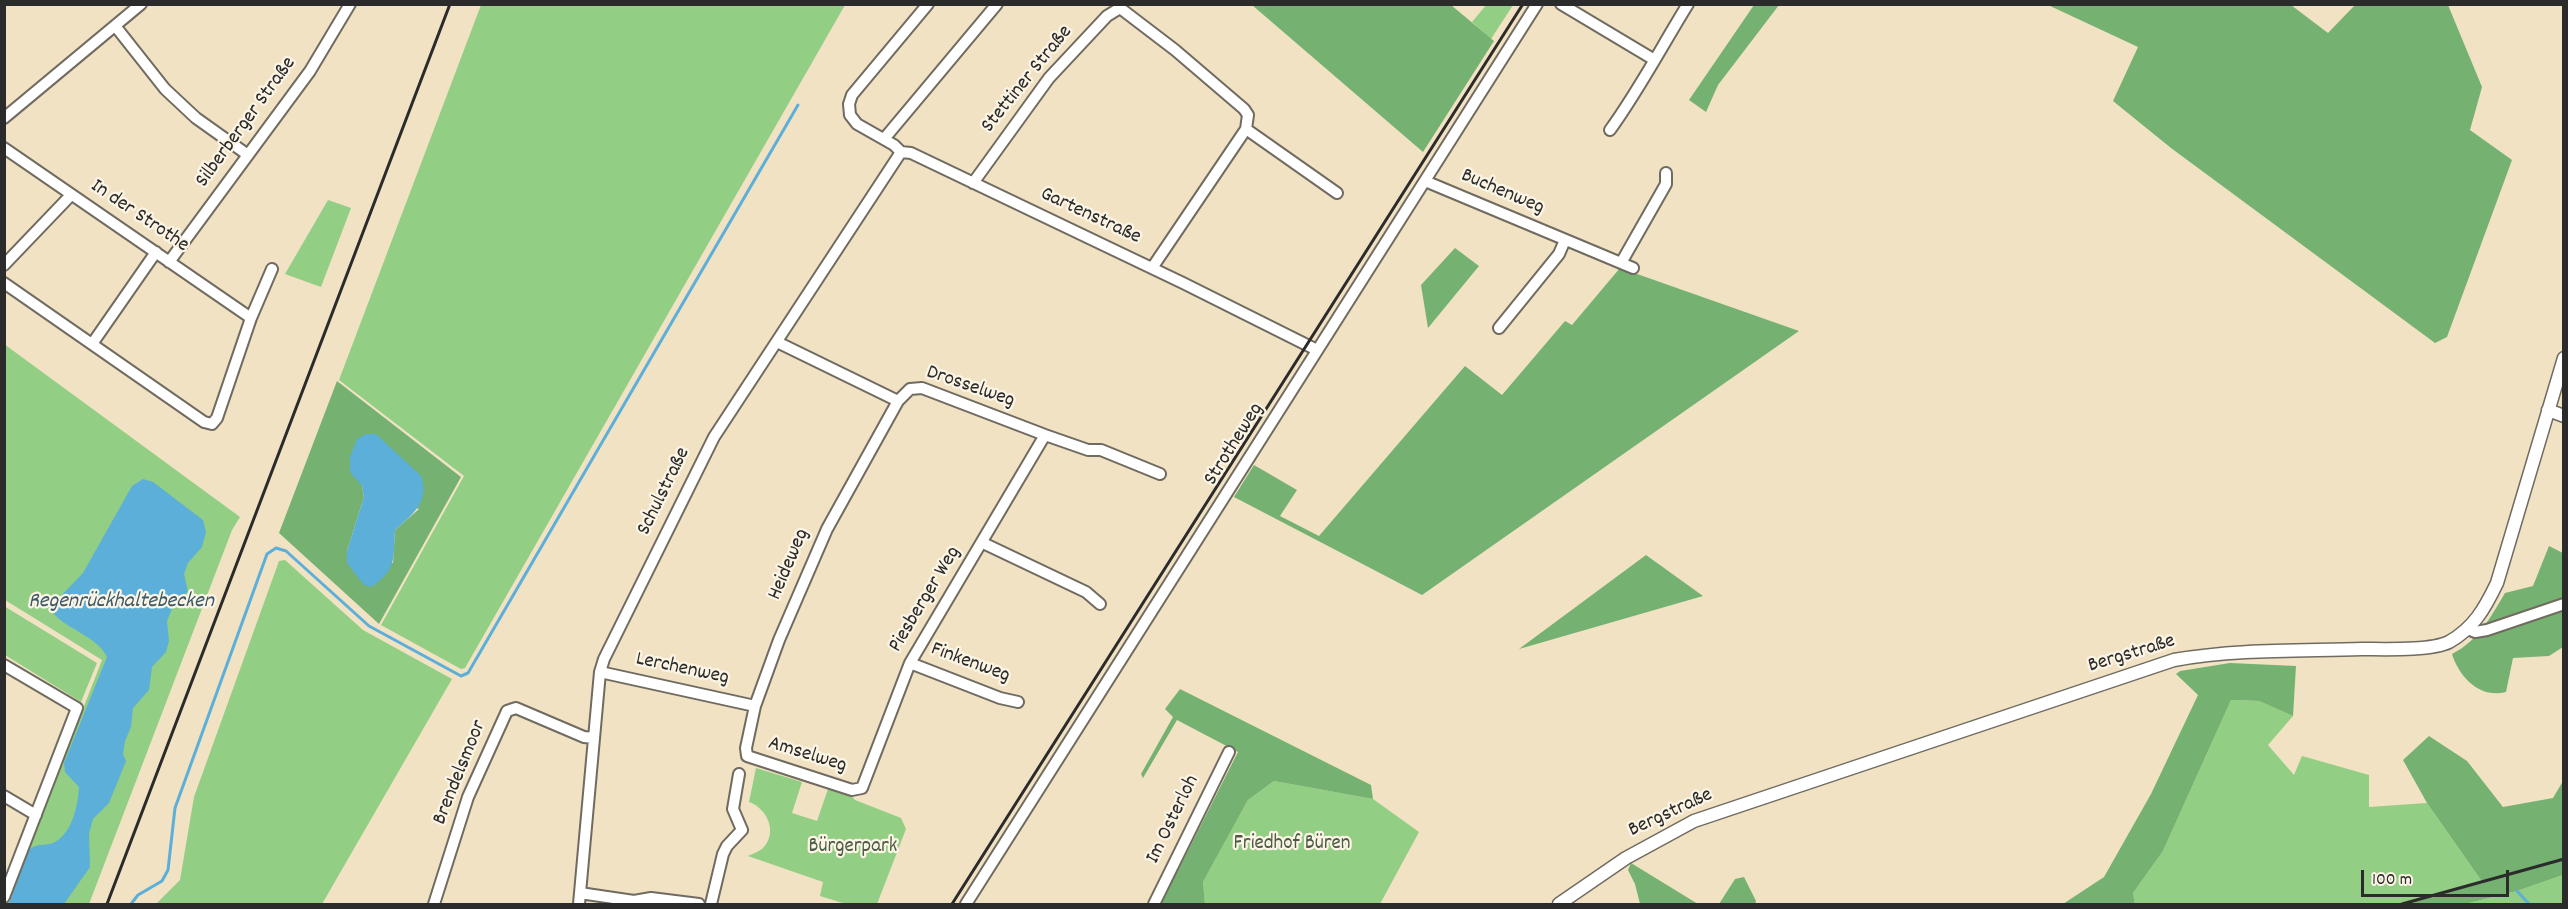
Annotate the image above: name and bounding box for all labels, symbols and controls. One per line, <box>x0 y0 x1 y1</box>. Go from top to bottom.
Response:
street label: Stettiner Straße <box>977 21 1079 139</box>
street label: Silberberger Straße <box>191 53 303 193</box>
street label: Buchenweg <box>1457 164 1547 222</box>
street label: In der Strothe <box>85 175 193 259</box>
street label: Gartenstraße <box>1036 183 1144 251</box>
street label: Drosselweg <box>922 361 1018 415</box>
street label: Strotheweg <box>1200 399 1270 491</box>
street label: Schulstraße <box>633 444 697 540</box>
street label: Heideweg <box>764 526 816 604</box>
street label: Piesberger Weg <box>885 542 967 658</box>
water label: Regenrückhaltebecken <box>28 590 214 616</box>
street label: Bergstraße <box>2085 630 2179 680</box>
street label: Finkenweg <box>927 638 1013 690</box>
street label: Lerchenweg <box>633 648 731 692</box>
street label: Brendelsmoor <box>429 717 493 829</box>
street label: Amselweg <box>765 732 849 780</box>
street label: Im Osterloh <box>1142 772 1206 868</box>
street label: Bergstraße <box>1625 784 1717 844</box>
park label: Friedhof Büren <box>1234 832 1350 858</box>
park label: Bürgerpark <box>809 835 897 861</box>
scale bar <box>2364 858 2512 896</box>
text: 100 m <box>2372 868 2412 893</box>

